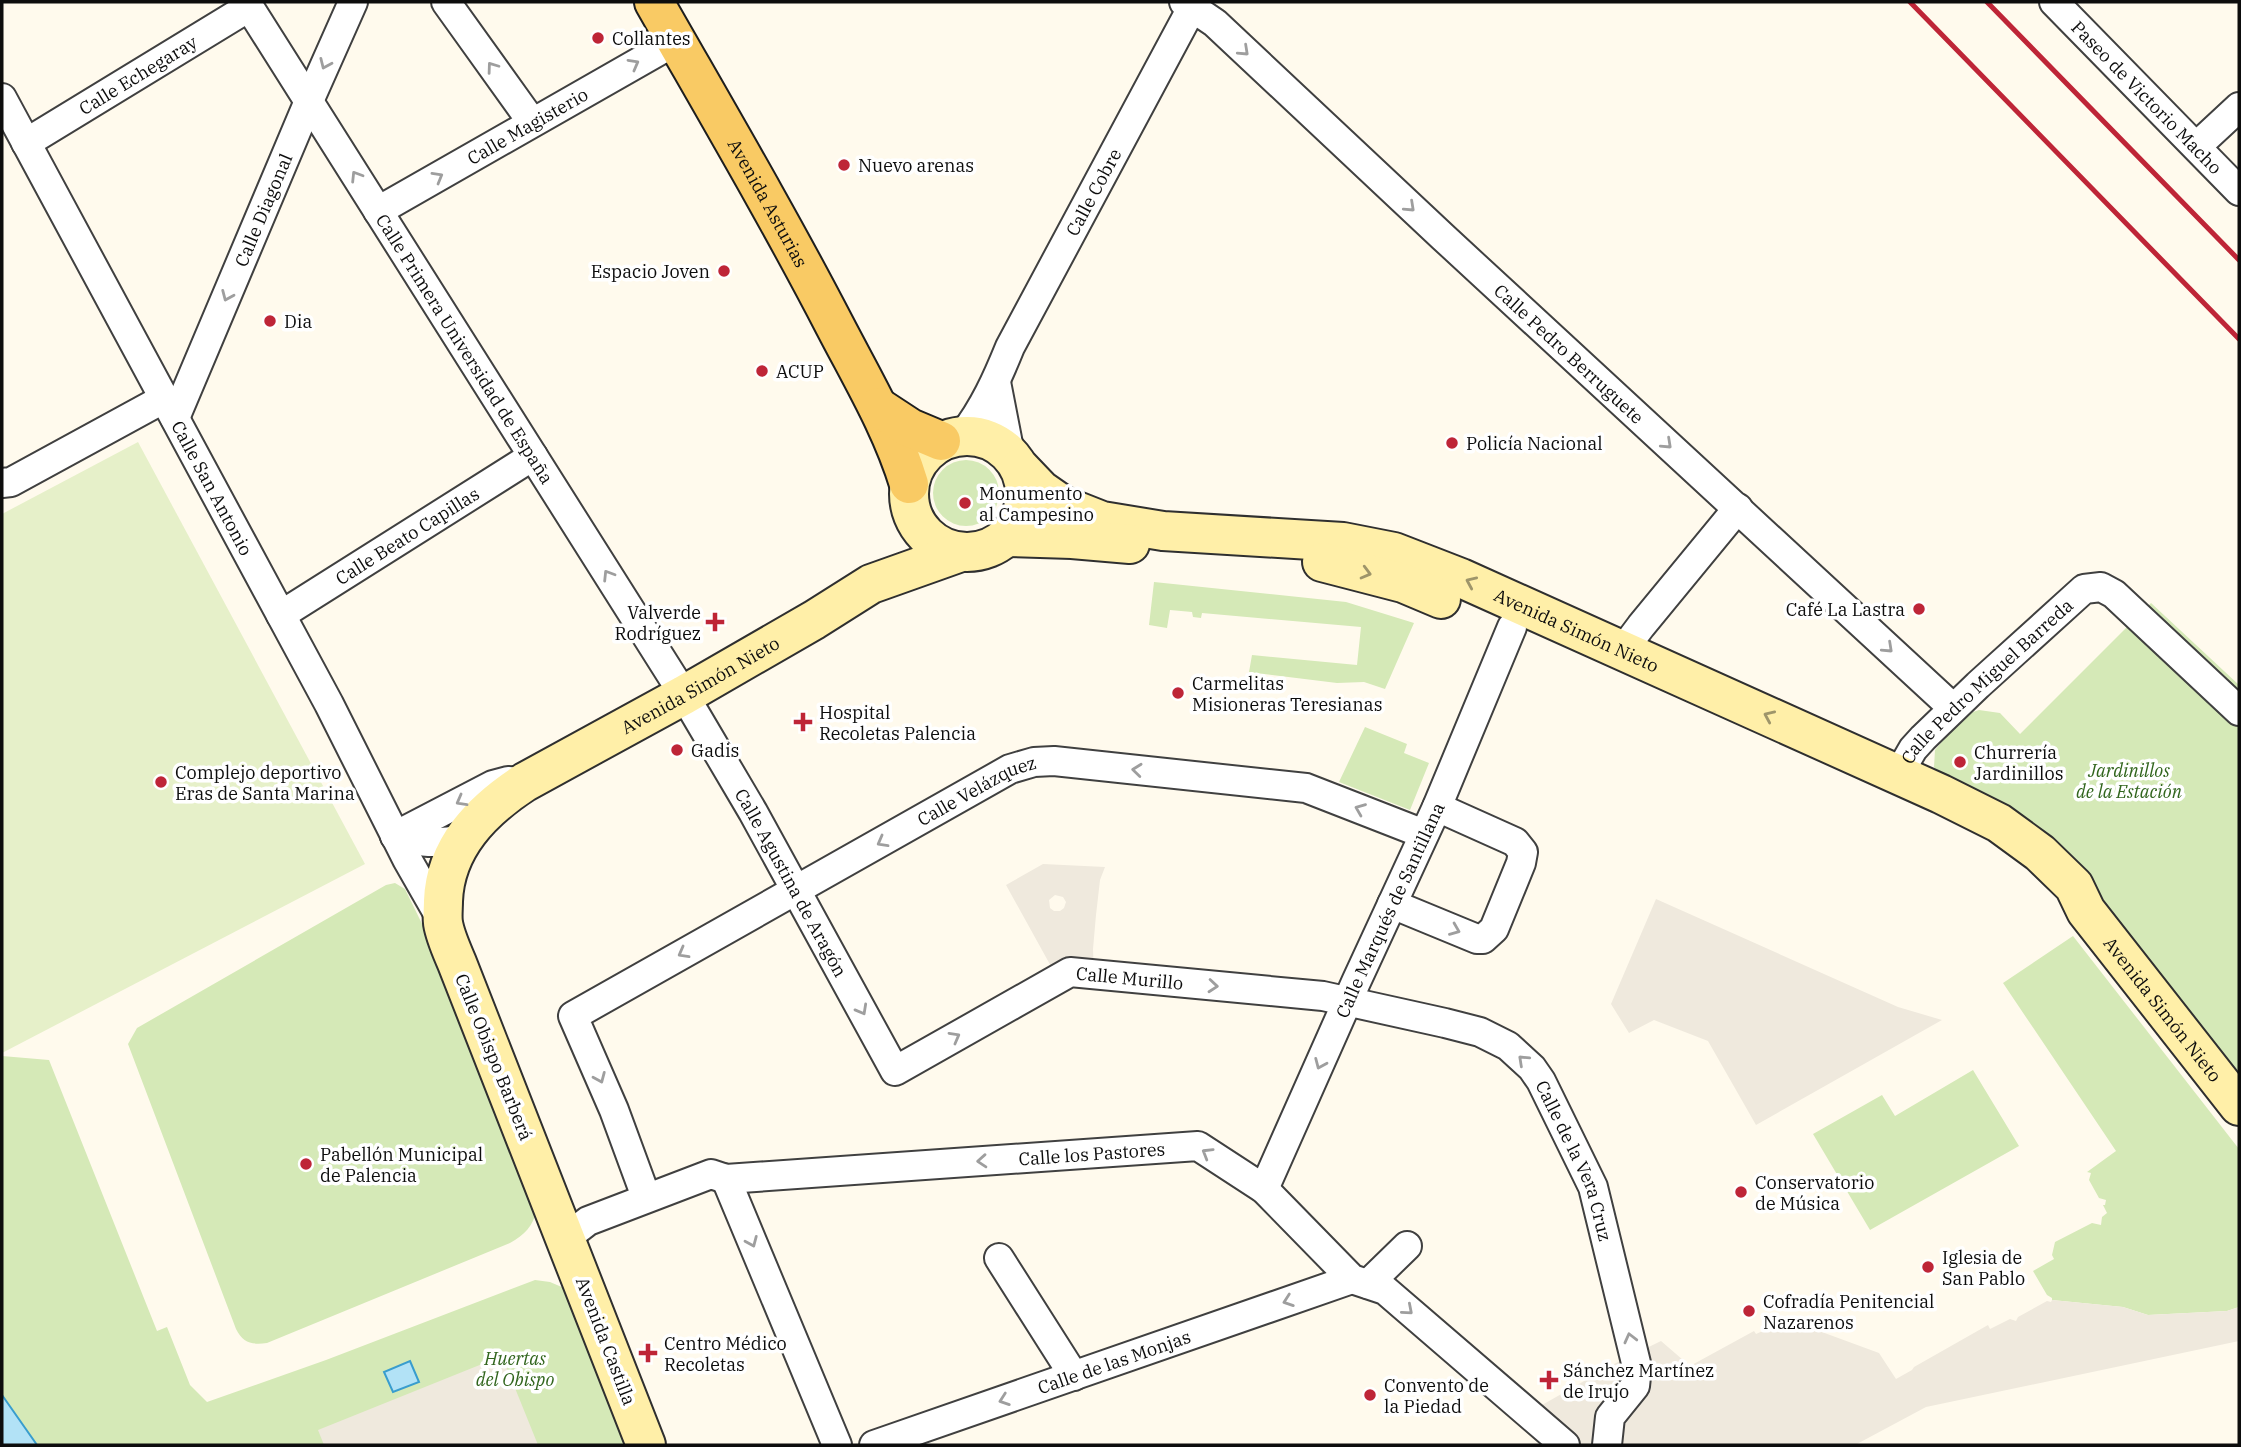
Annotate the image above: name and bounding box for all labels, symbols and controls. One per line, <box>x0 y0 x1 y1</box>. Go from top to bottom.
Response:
street label: Paseo de Victorio Macho <box>2067 16 2227 179</box>
place label: Collantes <box>612 27 691 50</box>
street label: Calle Echegaray <box>74 30 202 120</box>
marker: Collantes <box>590 30 606 46</box>
one-way arrow <box>1236 42 1249 55</box>
one-way arrow <box>319 57 333 69</box>
one-way arrow <box>627 59 640 72</box>
one-way arrow <box>488 62 501 75</box>
street label: Calle Magisterio <box>463 82 592 169</box>
street label: Avenida Asturias <box>723 134 813 271</box>
street label: Calle Cobre <box>1060 144 1126 240</box>
street label: Calle Diagonal <box>229 150 297 270</box>
place label: Nuevo arenas <box>858 154 974 177</box>
marker: Nuevo arenas <box>836 157 852 173</box>
one-way arrow <box>351 170 364 183</box>
one-way arrow <box>430 173 443 186</box>
one-way arrow <box>1402 198 1415 211</box>
street label: Calle Primera Universidad de España <box>371 209 559 488</box>
place label: Espacio Joven <box>591 260 710 283</box>
marker: Espacio Joven <box>716 263 732 279</box>
street label: Calle Pedro Berruguete <box>1490 279 1649 428</box>
one-way arrow <box>221 289 235 301</box>
place label: Dia <box>284 310 312 333</box>
marker: Dia <box>262 313 278 329</box>
place label: ACUP <box>776 360 824 383</box>
marker: ACUP <box>754 363 770 379</box>
street label: Calle San Antonio <box>167 416 258 559</box>
place label: Policía Nacional <box>1466 432 1603 455</box>
marker: Policía Nacional <box>1444 435 1460 451</box>
one-way arrow <box>1659 436 1672 448</box>
street label: Calle Beato Capillas <box>331 482 483 589</box>
place label: Monumento al Campesino <box>979 482 1094 526</box>
marker: Monumento al Campesino <box>957 495 973 511</box>
one-way arrow <box>1359 565 1371 579</box>
one-way arrow <box>604 570 617 583</box>
one-way arrow <box>1466 576 1479 590</box>
street label: Avenida Simón Nieto <box>1491 583 1663 677</box>
street label: Calle Pedro Miguel Barreda <box>1896 593 2078 768</box>
place label: Café La Lastra <box>1786 598 1905 621</box>
place label: Valverde Rodríguez <box>615 601 701 645</box>
marker: Café La Lastra <box>1911 601 1927 617</box>
marker: Valverde Rodríguez <box>707 614 723 630</box>
street label: Avenida Simón Nieto <box>617 631 783 739</box>
one-way arrow <box>1880 640 1893 653</box>
place label: Carmelitas Misioneras Teresianas <box>1192 672 1382 716</box>
marker: Carmelitas Misioneras Teresianas <box>1170 685 1186 701</box>
place label: Hospital Recoletas Palencia <box>819 701 976 745</box>
one-way arrow <box>1764 710 1777 724</box>
marker: Hospital Recoletas Palencia <box>793 712 813 732</box>
place label: Gadis <box>691 739 739 762</box>
place label: Churrería Jardinillos <box>1974 741 2063 785</box>
marker: Gadis <box>669 742 685 758</box>
street label: Calle Velázquez <box>913 751 1039 831</box>
marker: Churrería Jardinillos <box>1952 754 1968 770</box>
park label: Jardinillos de la Estación <box>2076 759 2183 803</box>
place label: Complejo deportivo Eras de Santa Marina <box>175 761 355 805</box>
one-way arrow <box>1132 763 1143 778</box>
marker: Complejo deportivo Eras de Santa Marina <box>153 774 169 790</box>
street label: Calle Agustina de Aragón <box>730 784 853 981</box>
one-way arrow <box>456 793 469 806</box>
street label: Calle Marqués de Santillana <box>1330 798 1449 1021</box>
one-way arrow <box>1355 804 1367 818</box>
one-way arrow <box>876 834 889 847</box>
one-way arrow <box>1448 922 1460 936</box>
street label: Avenida Simón Nieto <box>2099 932 2227 1086</box>
one-way arrow <box>678 945 691 958</box>
street label: Calle Murillo <box>1075 961 1184 994</box>
street label: Calle Obispo Barberá <box>450 970 538 1144</box>
one-way arrow <box>1208 978 1219 993</box>
one-way arrow <box>854 1003 867 1016</box>
one-way arrow <box>947 1032 960 1045</box>
one-way arrow <box>1518 1056 1531 1068</box>
one-way arrow <box>1314 1057 1328 1070</box>
one-way arrow <box>592 1071 606 1084</box>
street label: Calle de la Vera Cruz <box>1531 1076 1617 1244</box>
street label: Calle los Pastores <box>1018 1137 1166 1170</box>
place label: Pabellón Municipal de Palencia <box>320 1143 483 1187</box>
one-way arrow <box>1201 1148 1214 1161</box>
one-way arrow <box>976 1153 987 1168</box>
marker: Pabellón Municipal de Palencia <box>298 1156 314 1172</box>
place label: Conservatorio de Música <box>1755 1171 1874 1215</box>
marker: Conservatorio de Música <box>1733 1184 1749 1200</box>
one-way arrow <box>744 1235 758 1247</box>
place label: Iglesia de San Pablo <box>1942 1246 2025 1290</box>
marker: Iglesia de San Pablo <box>1920 1259 1936 1275</box>
street label: Avenida Castilla <box>571 1274 641 1409</box>
place label: Cofradía Penitencial Nazarenos <box>1763 1290 1935 1334</box>
one-way arrow <box>1282 1293 1295 1307</box>
one-way arrow <box>1400 1302 1413 1314</box>
marker: Cofradía Penitencial Nazarenos <box>1741 1303 1757 1319</box>
street label: Calle de las Monjas <box>1034 1324 1194 1399</box>
place label: Centro Médico Recoletas <box>664 1332 787 1376</box>
one-way arrow <box>1624 1332 1638 1344</box>
marker: Centro Médico Recoletas <box>638 1343 658 1363</box>
park label: Huertas del Obispo <box>476 1347 554 1391</box>
place label: Sánchez Martínez de Irujo <box>1563 1359 1714 1403</box>
marker: Sánchez Martínez de Irujo <box>1541 1372 1557 1388</box>
place label: Convento de la Piedad <box>1384 1374 1489 1418</box>
marker: Convento de la Piedad <box>1362 1387 1378 1403</box>
one-way arrow <box>998 1392 1010 1406</box>

